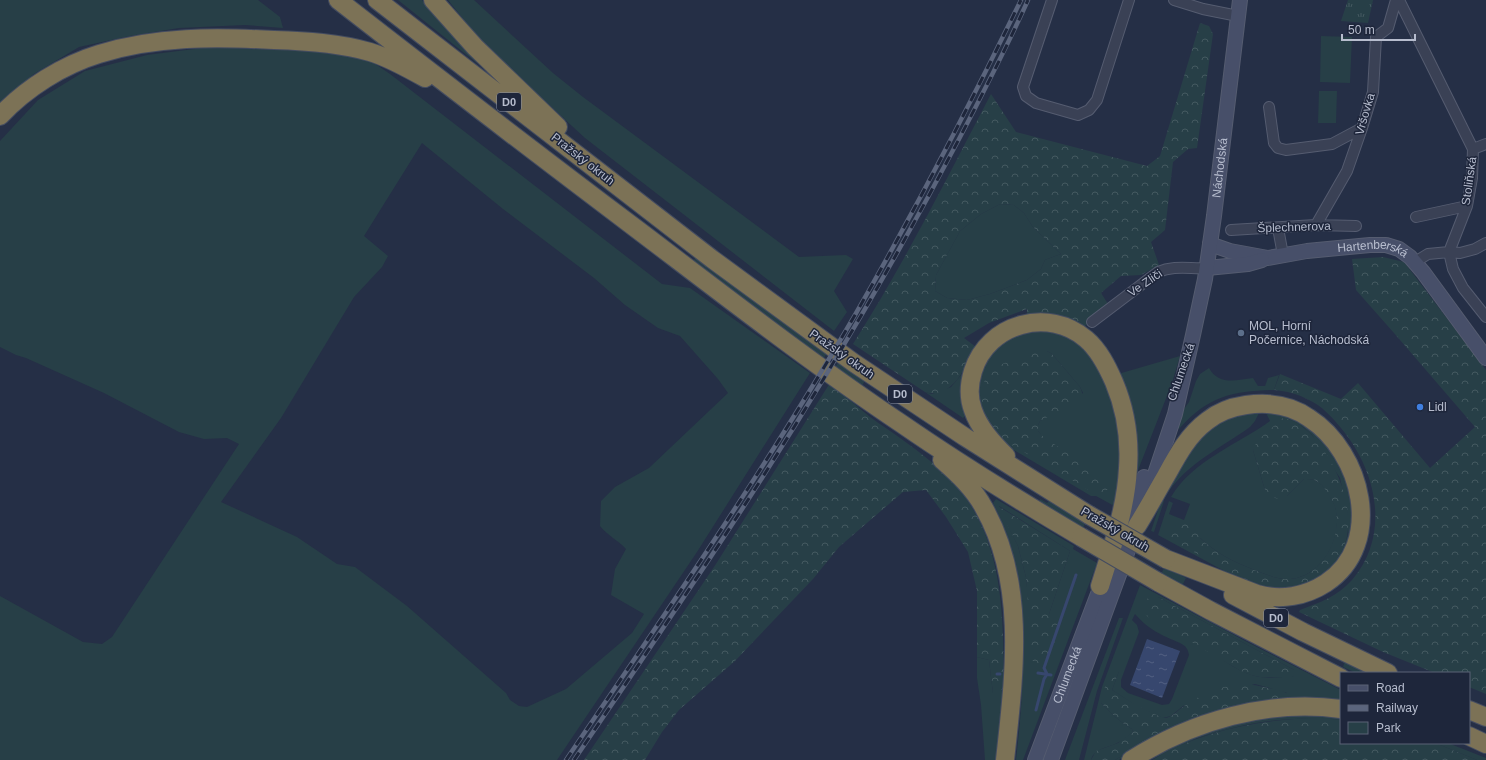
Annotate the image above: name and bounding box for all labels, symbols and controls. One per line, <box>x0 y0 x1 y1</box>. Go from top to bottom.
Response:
scale bar <box>1342 16 1415 42</box>
text: 50 m <box>1348 23 1375 37</box>
street label: Vršovka <box>1352 91 1378 137</box>
road number: D0 <box>497 93 521 111</box>
street label: Pražský okruh <box>549 130 617 188</box>
street label: Náchodská <box>1209 137 1230 199</box>
street label: Stoliňská <box>1459 156 1479 206</box>
street label: Šplechnerova <box>1257 218 1331 235</box>
street label: Hartenberská <box>1337 238 1411 261</box>
street label: Ve Zliči <box>1125 266 1165 300</box>
place label: MOL, Horní Počernice, Náchodská <box>1249 319 1369 347</box>
street label: Pražský okruh <box>807 326 877 382</box>
marker: MOL, Horní Počernice, Náchodská <box>1236 328 1246 338</box>
street label: Chlumecká <box>1165 341 1197 403</box>
road number: D0 <box>888 385 912 403</box>
place label: Lidl <box>1428 400 1447 414</box>
marker: Lidl <box>1415 402 1425 412</box>
street label: Pražský okruh <box>1079 504 1151 554</box>
road number: D0 <box>1264 609 1288 627</box>
street label: Chlumecká <box>1050 644 1085 705</box>
legend <box>1340 672 1470 744</box>
text: Road <box>1376 681 1405 695</box>
text: Railway <box>1376 701 1418 715</box>
text: Park <box>1376 721 1402 735</box>

